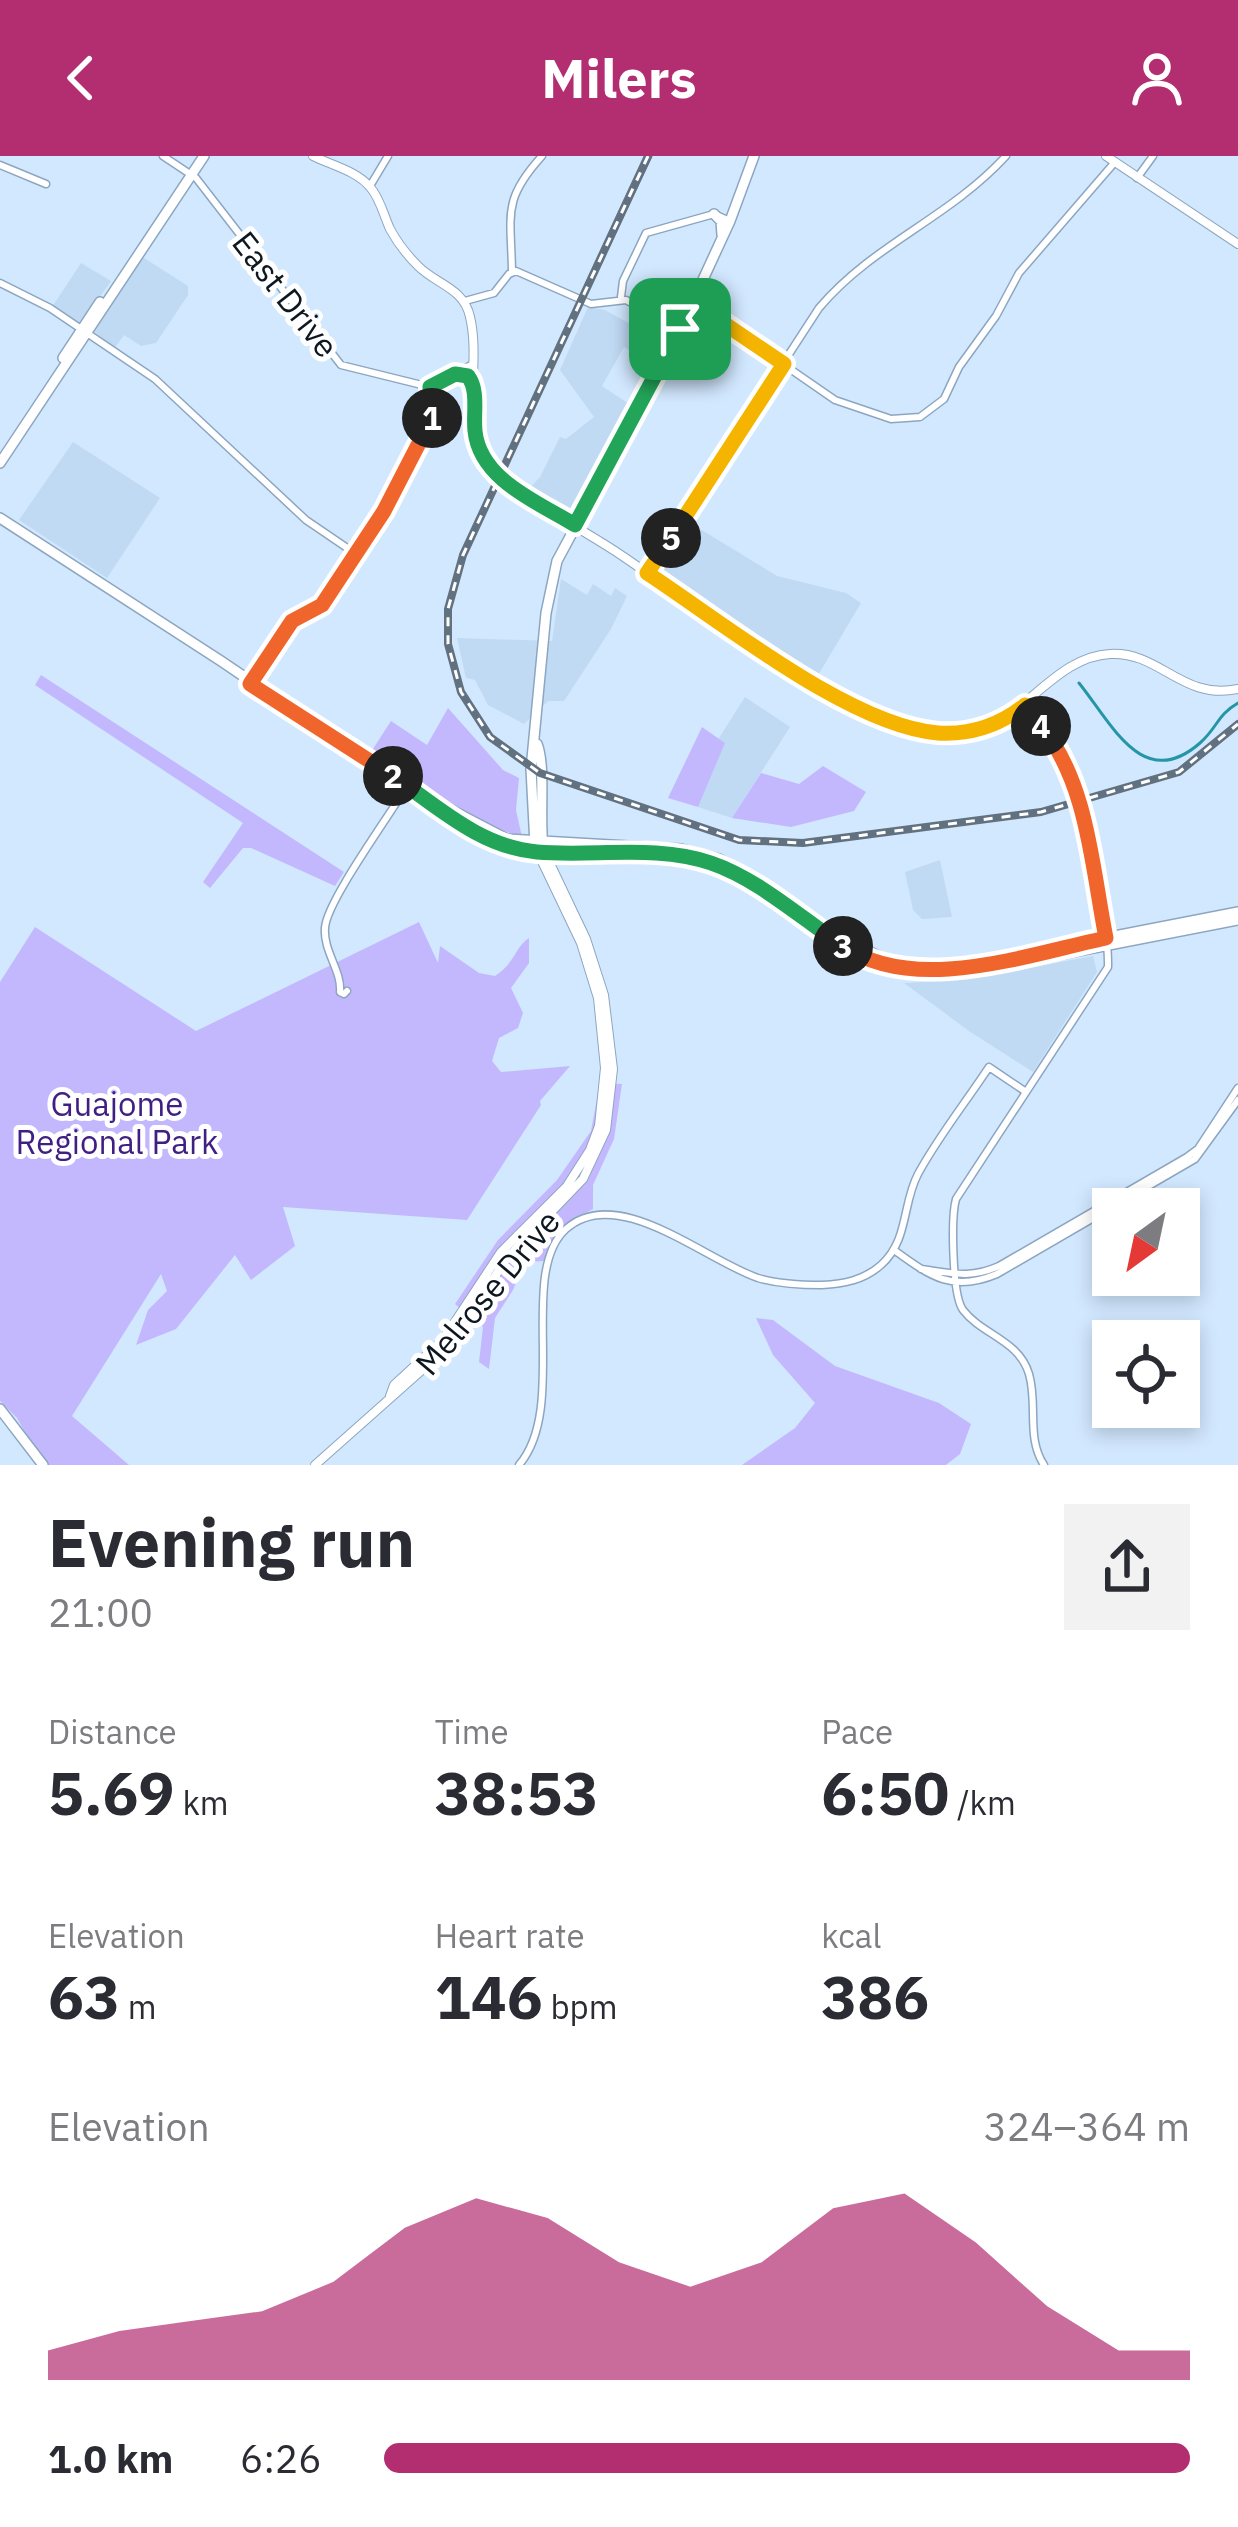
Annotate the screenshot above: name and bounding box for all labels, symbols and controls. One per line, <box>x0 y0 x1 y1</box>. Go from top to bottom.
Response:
text: Milers <box>541 43 697 113</box>
icon: back <box>48 45 114 111</box>
icon: person <box>1124 45 1190 111</box>
street label: East Drive <box>223 222 349 366</box>
pin <box>629 278 731 380</box>
icon: arrive <box>647 296 713 362</box>
pin: 1 <box>402 388 462 448</box>
text: 1 <box>422 396 442 439</box>
pin: 5 <box>641 508 701 568</box>
text: 5 <box>661 516 681 559</box>
pin: 4 <box>1011 696 1071 756</box>
text: 4 <box>1031 704 1051 747</box>
pin: 2 <box>363 746 423 806</box>
text: 2 <box>383 754 403 797</box>
pin: 3 <box>813 916 873 976</box>
text: 3 <box>833 924 853 967</box>
park label: Guajome Regional Park <box>16 1082 218 1163</box>
north arrow <box>1092 1188 1200 1296</box>
map controls <box>1092 1188 1200 1428</box>
street label: Melrose Drive <box>405 1200 569 1384</box>
button: locate <box>1092 1320 1200 1428</box>
text: Evening run <box>48 1499 415 1585</box>
button: share <box>1064 1504 1190 1630</box>
text: 21:00 <box>48 1587 153 1638</box>
text: Distance <box>48 1710 177 1753</box>
text: Time <box>435 1710 509 1753</box>
text: Pace <box>821 1710 893 1753</box>
text: 5.69 <box>48 1753 175 1832</box>
text: 38:53 <box>435 1753 598 1832</box>
text: 6:50 <box>821 1753 949 1832</box>
text: km <box>175 1781 229 1824</box>
text: /km <box>949 1781 1016 1824</box>
text: Elevation <box>48 1914 185 1957</box>
text: Heart rate <box>435 1914 585 1957</box>
text: kcal <box>821 1914 881 1957</box>
text: 63 <box>48 1957 120 2036</box>
text: 146 <box>435 1957 543 2036</box>
text: 386 <box>821 1957 929 2036</box>
text: m <box>120 1985 157 2028</box>
text: bpm <box>543 1985 618 2028</box>
text: Elevation <box>48 2101 210 2152</box>
text: 324–364 m <box>983 2101 1190 2152</box>
text: 1.0 km <box>48 2433 173 2484</box>
text: 6:26 <box>240 2433 322 2484</box>

